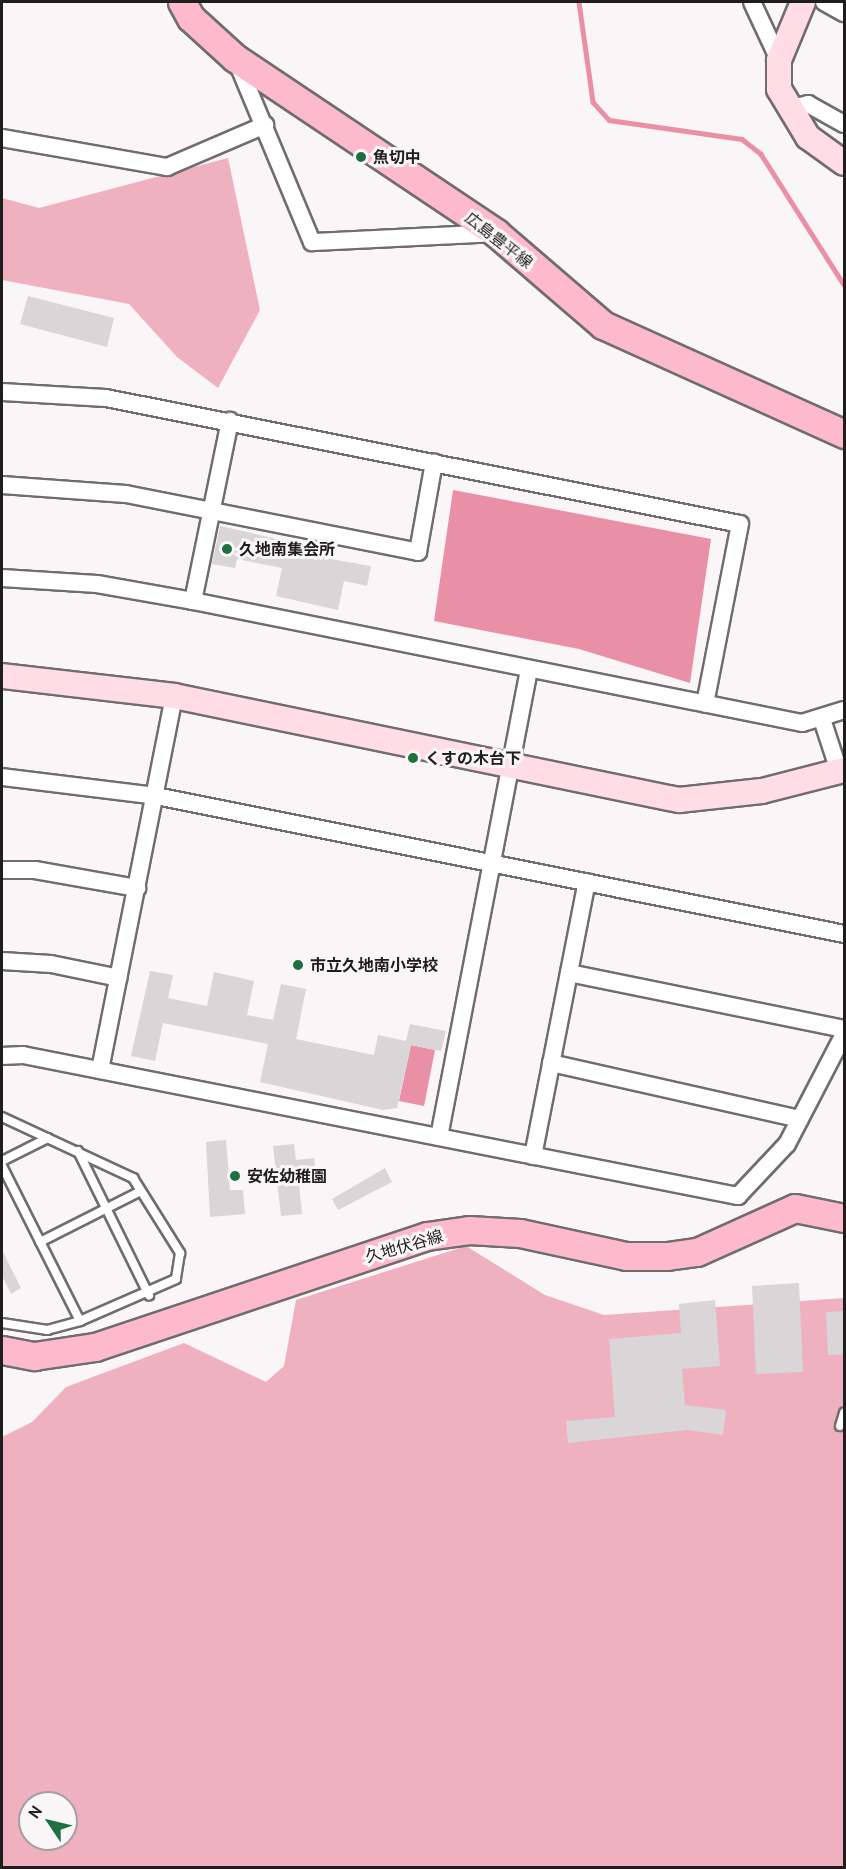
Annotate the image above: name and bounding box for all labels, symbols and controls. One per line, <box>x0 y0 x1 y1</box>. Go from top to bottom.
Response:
place label: 魚切中 <box>373 147 421 167</box>
marker: 魚切中 <box>354 150 368 164</box>
street label: 広島豊平線 <box>462 208 536 272</box>
place label: 久地南集会所 <box>239 539 335 559</box>
marker: 久地南集会所 <box>220 542 234 556</box>
place label: くすの木台下 <box>425 748 521 768</box>
marker: くすの木台下 <box>406 751 420 765</box>
place label: 市立久地南小学校 <box>310 955 438 975</box>
marker: 市立久地南小学校 <box>291 958 305 972</box>
place label: 安佐幼稚園 <box>247 1166 327 1186</box>
marker: 安佐幼稚園 <box>228 1169 242 1183</box>
street label: 久地伏谷線 <box>363 1226 445 1266</box>
north arrow <box>18 1791 78 1851</box>
text: N <box>24 1802 46 1822</box>

